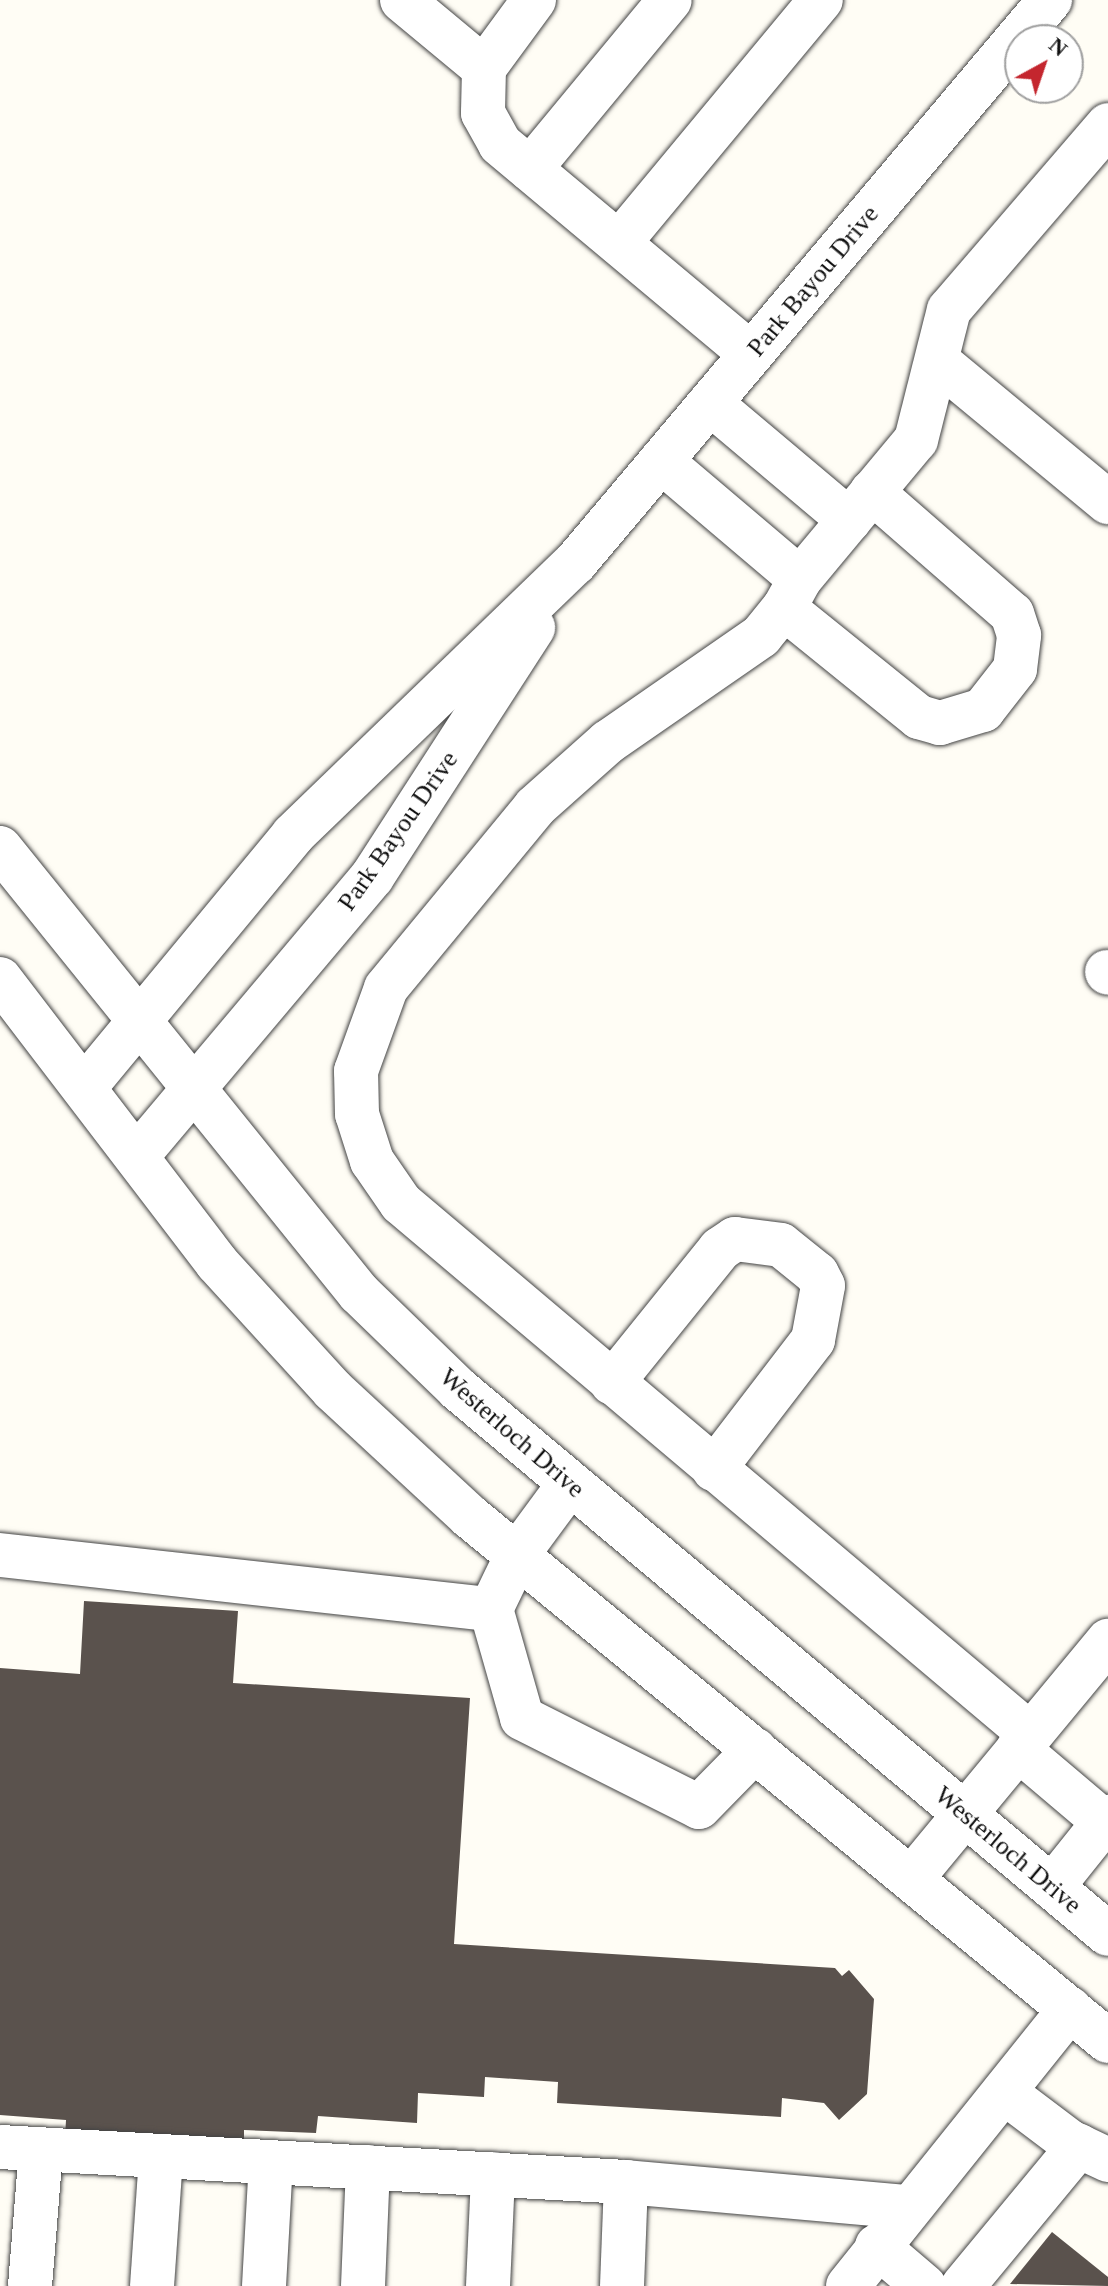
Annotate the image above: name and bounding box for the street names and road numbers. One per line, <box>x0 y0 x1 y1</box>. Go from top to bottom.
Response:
street label: Park Bayou Drive <box>741 199 885 363</box>
street label: Park Bayou Drive <box>331 745 465 917</box>
street label: Westerloch Drive <box>433 1362 591 1504</box>
street label: Westerloch Drive <box>928 1780 1088 1920</box>

